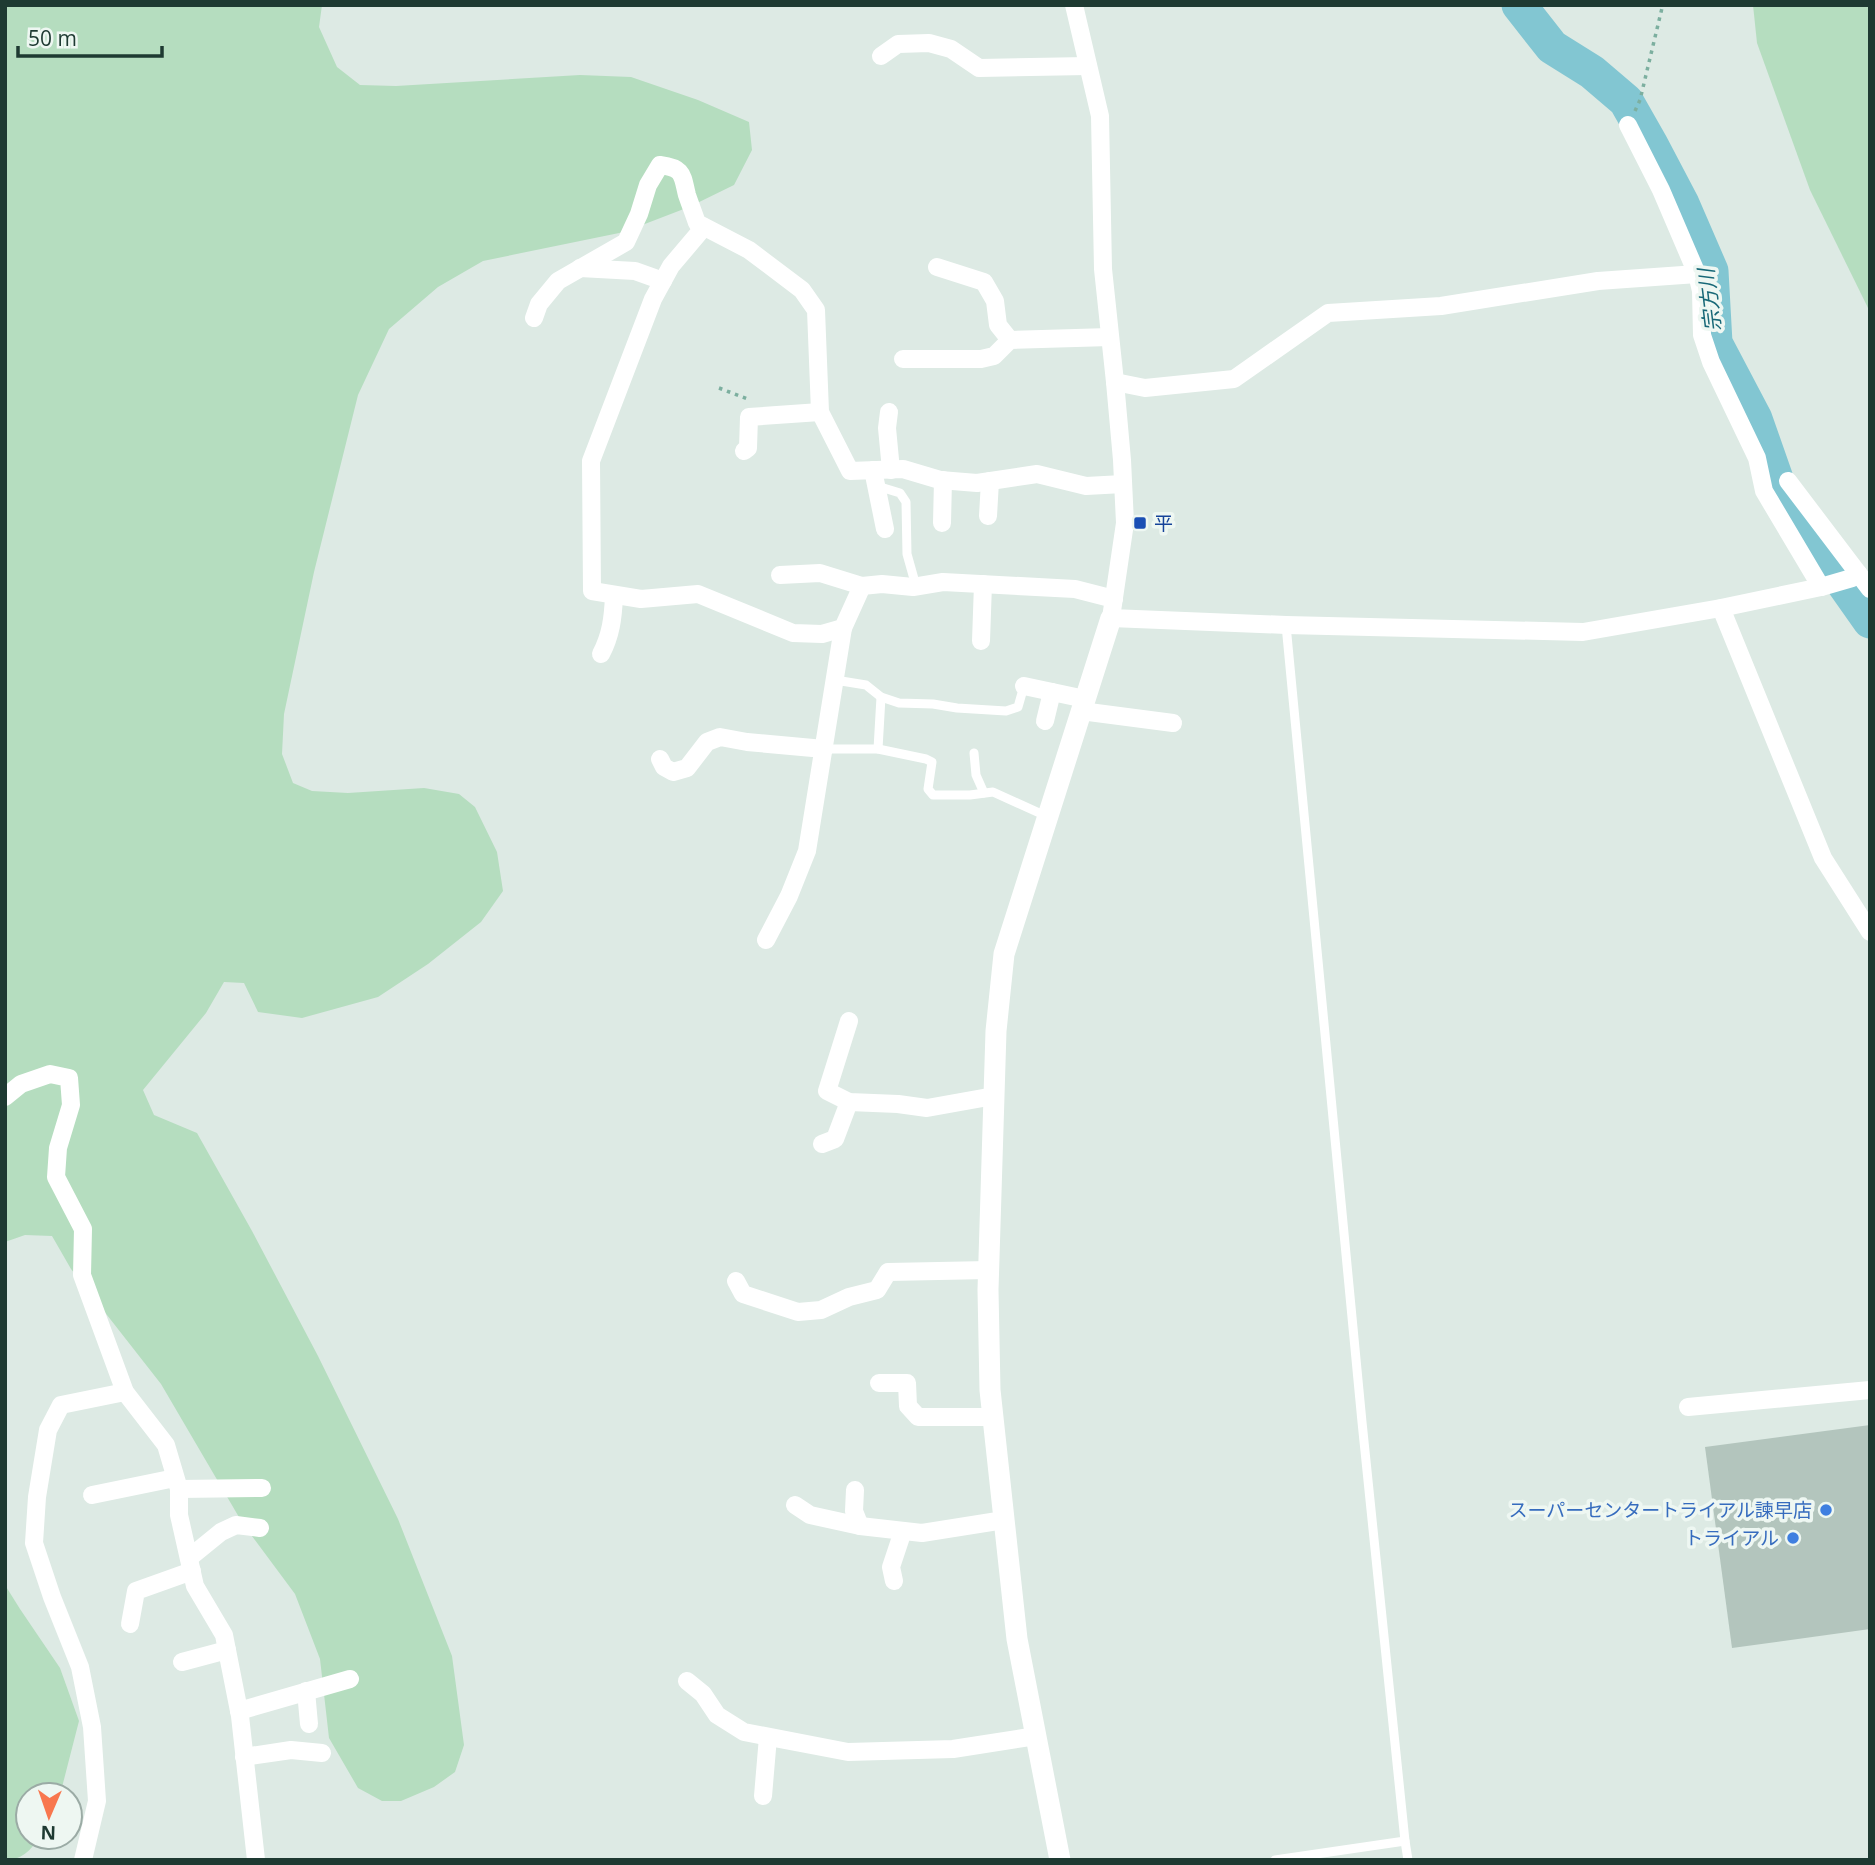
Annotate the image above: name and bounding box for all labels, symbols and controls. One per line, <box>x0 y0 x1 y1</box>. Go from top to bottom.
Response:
scale bar <box>18 14 161 58</box>
text: 50 m <box>28 24 77 52</box>
water label: 宗方川 <box>1691 265 1727 333</box>
place label: 平 <box>1154 510 1173 536</box>
marker: 平 <box>1132 515 1148 531</box>
place label: スーパーセンタートライアル諫早店 <box>1508 1497 1812 1523</box>
marker: スーパーセンタートライアル諫早店 <box>1818 1502 1834 1518</box>
place label: トライアル <box>1684 1525 1779 1551</box>
marker: トライアル <box>1785 1530 1801 1546</box>
north arrow <box>14 1781 84 1851</box>
text: N <box>40 1820 57 1846</box>

